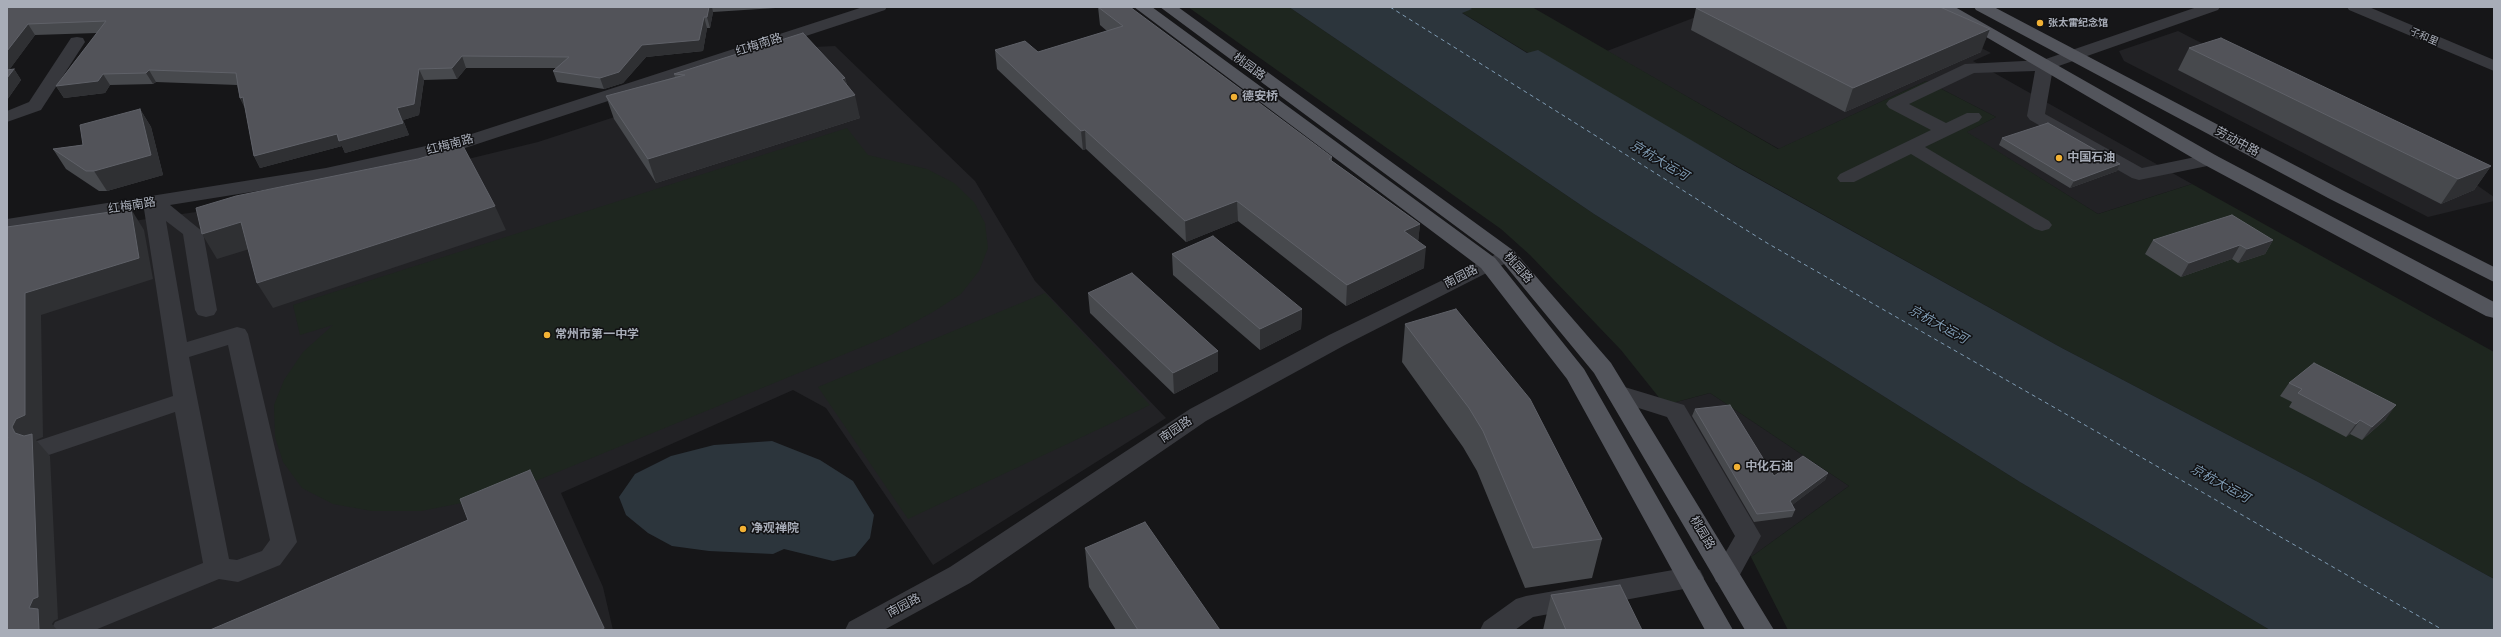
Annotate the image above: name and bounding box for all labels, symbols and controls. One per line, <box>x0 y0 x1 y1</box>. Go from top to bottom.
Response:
place label: 张太雷纪念馆 <box>2048 17 2108 29</box>
marker: 张太雷纪念馆 <box>2035 18 2045 28</box>
street label: 子和里 <box>2408 26 2440 48</box>
street label: 红梅南路 <box>734 31 784 59</box>
street label: 桃园路 <box>1230 51 1268 83</box>
place label: 德安桥 <box>1242 90 1278 104</box>
marker: 德安桥 <box>1229 92 1239 102</box>
street label: 劳动中路 <box>2212 124 2262 160</box>
street label: 红梅南路 <box>425 132 475 158</box>
water label: 京杭大运河 <box>1627 138 1691 184</box>
place label: 中国石油 <box>2067 151 2115 165</box>
marker: 中国石油 <box>2054 153 2064 163</box>
street label: 红梅南路 <box>107 195 157 217</box>
street label: 桃园路 <box>1501 250 1535 286</box>
street label: 南园路 <box>1442 262 1480 292</box>
water label: 京杭大运河 <box>1906 302 1970 348</box>
place label: 常州市第一中学 <box>555 328 639 342</box>
marker: 常州市第一中学 <box>542 330 552 340</box>
street label: 南园路 <box>1157 414 1195 446</box>
place label: 中化石油 <box>1745 460 1793 474</box>
water label: 京杭大运河 <box>2188 461 2252 507</box>
marker: 中化石油 <box>1732 462 1742 472</box>
street label: 桃园路 <box>1687 514 1717 552</box>
place label: 净观禅院 <box>751 522 799 536</box>
marker: 净观禅院 <box>738 524 748 534</box>
street label: 南园路 <box>885 591 923 621</box>

